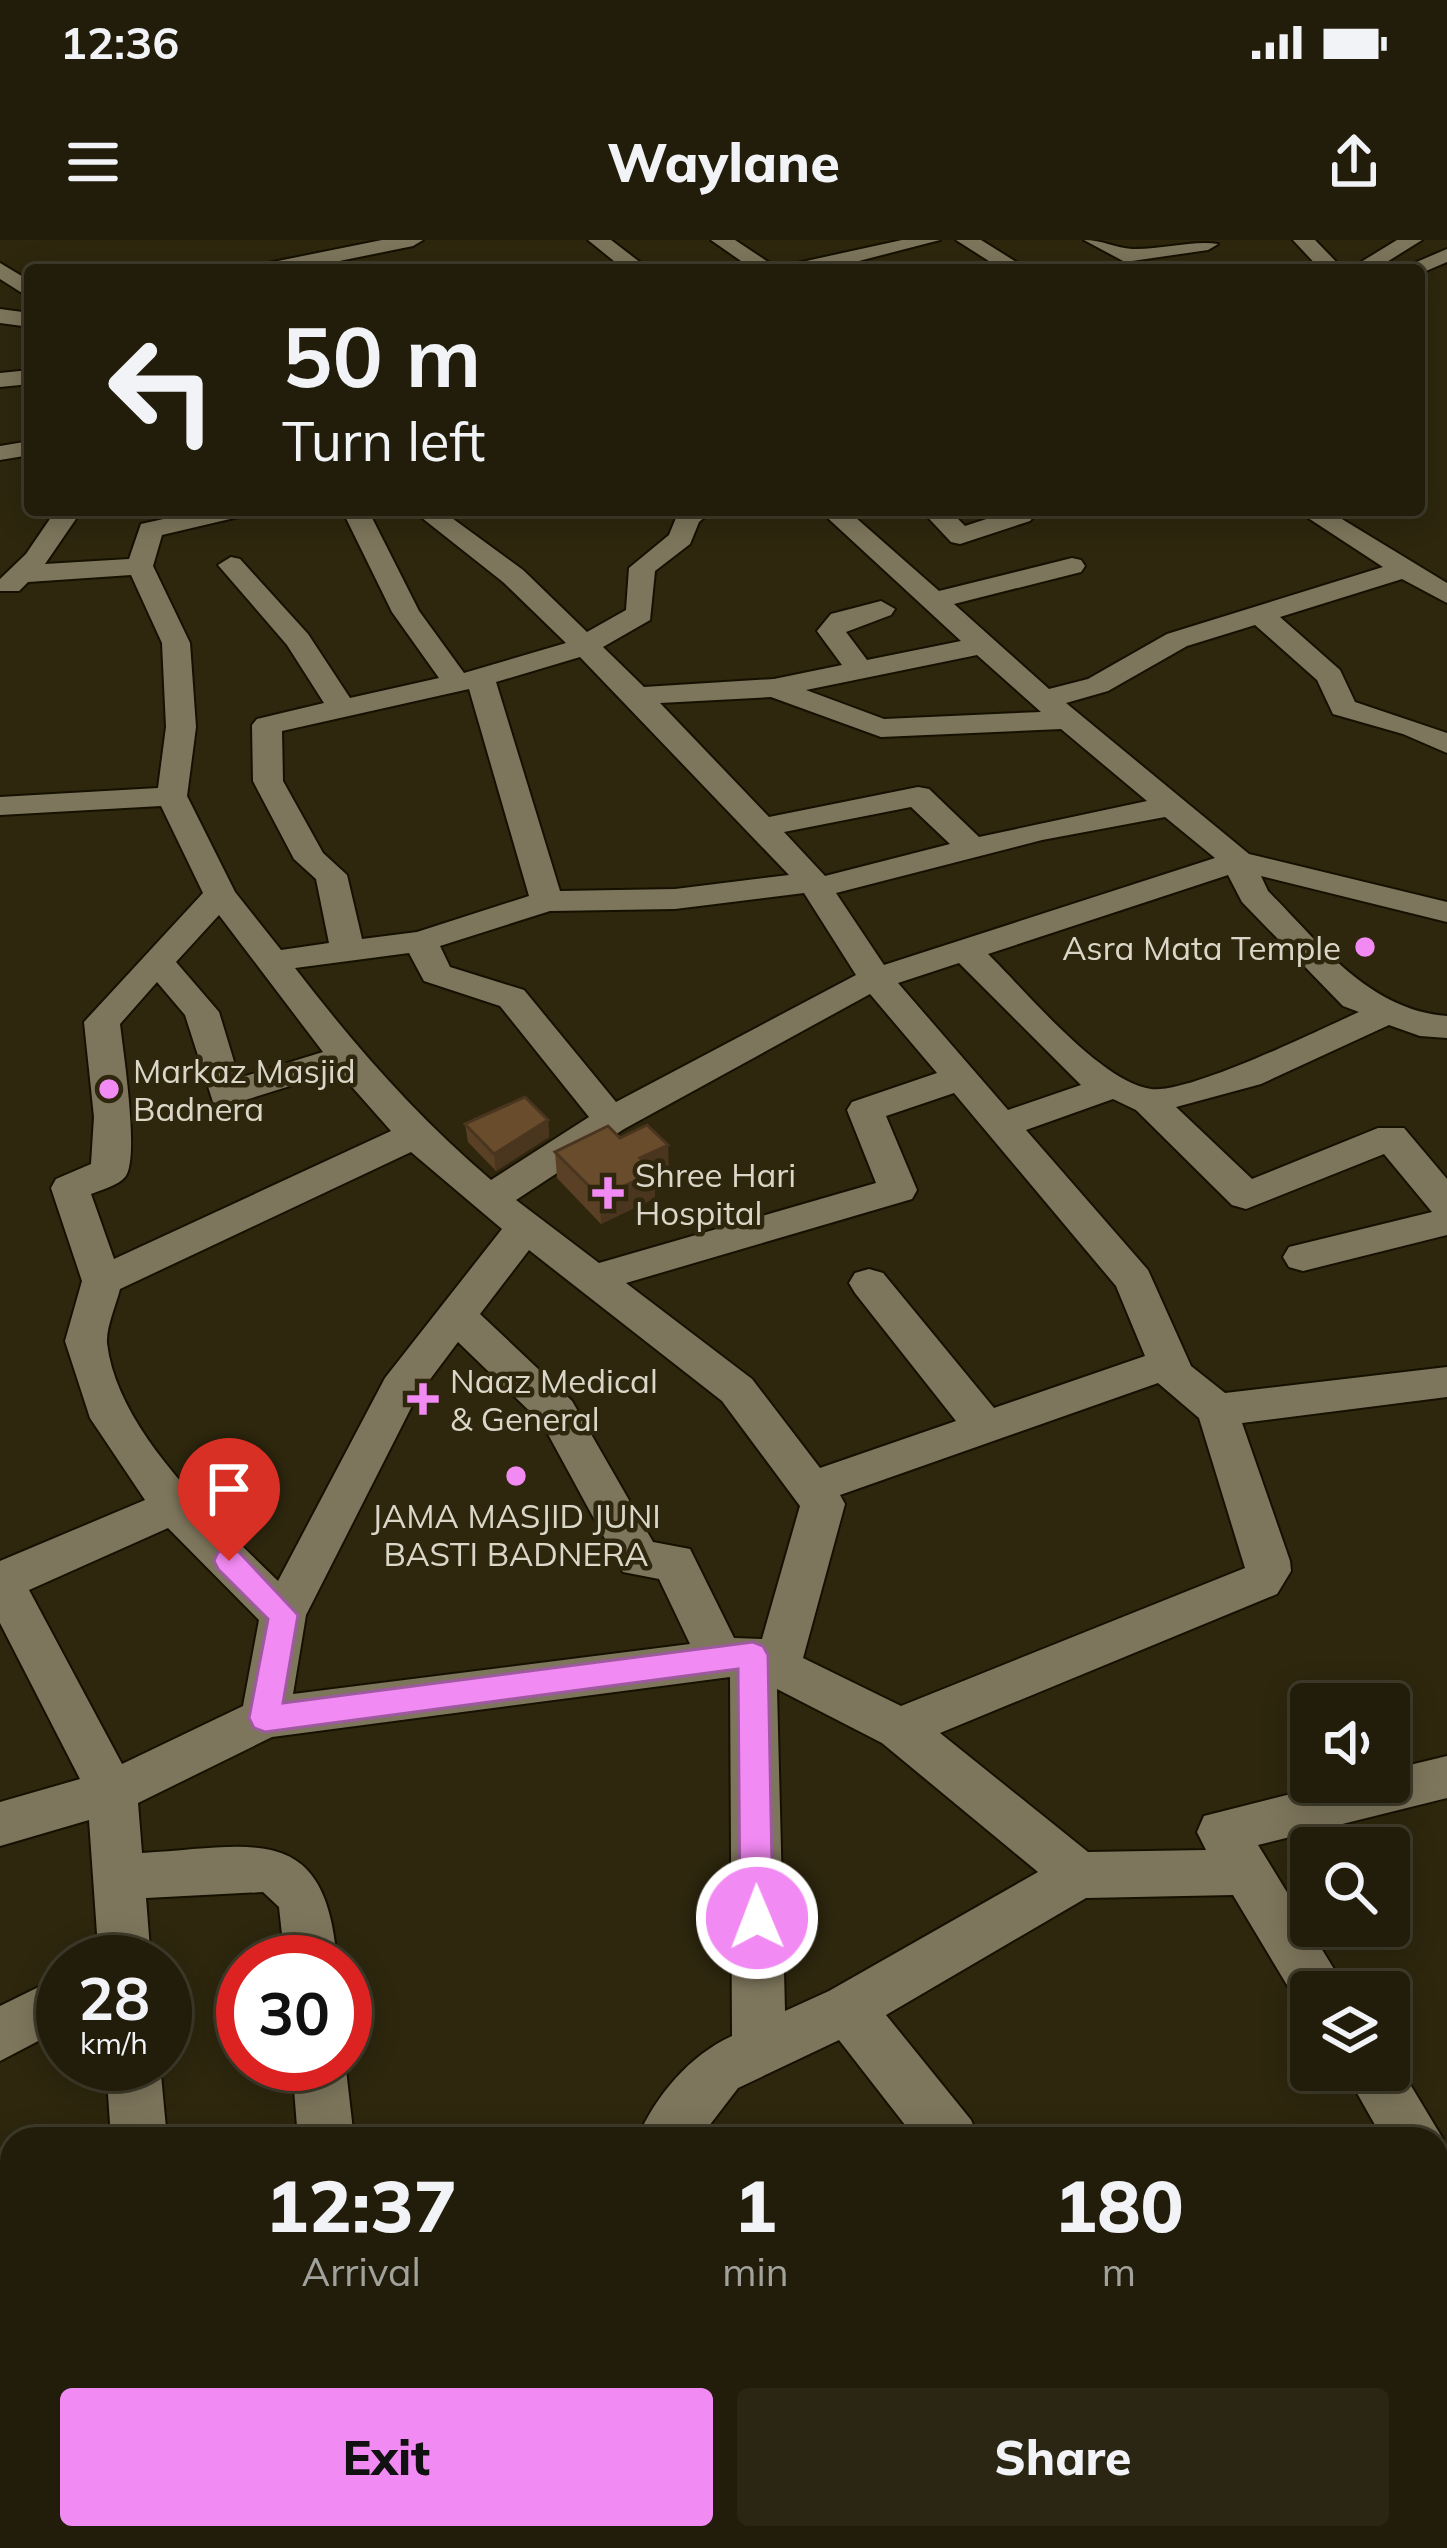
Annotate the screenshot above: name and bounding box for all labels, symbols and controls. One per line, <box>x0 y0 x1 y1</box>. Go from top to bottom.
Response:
text: 12:36 <box>60 14 179 70</box>
text: Waylane <box>607 128 840 196</box>
icon: menu <box>60 129 126 195</box>
icon: share <box>1321 129 1387 195</box>
text: 50 m <box>282 303 481 408</box>
icon: left <box>84 312 240 468</box>
text: Turn left <box>282 407 485 475</box>
place label: Asra Mata Temple <box>1062 927 1341 968</box>
marker: Asra Mata Temple <box>1352 934 1378 960</box>
place label: Markaz Masjid Badnera <box>133 1050 355 1129</box>
marker: Markaz Masjid Badnera <box>96 1076 122 1102</box>
place label: Shree Hari Hospital <box>635 1154 796 1233</box>
marker: Shree Hari Hospital <box>592 1177 624 1209</box>
place label: Naaz Medical & General <box>450 1360 658 1439</box>
marker: Naaz Medical & General <box>407 1383 439 1415</box>
pin <box>178 1438 280 1561</box>
icon: arrive <box>196 1456 262 1522</box>
marker: JAMA MASJID JUNI BASTI BADNERA <box>503 1463 529 1489</box>
place label: JAMA MASJID JUNI BASTI BADNERA <box>371 1495 661 1574</box>
map controls <box>1290 1683 1410 2091</box>
button: sound <box>1290 1683 1410 1803</box>
button: search <box>1290 1827 1410 1947</box>
position arrow <box>694 1855 820 1981</box>
speed limit sign: 30 <box>216 1935 372 2091</box>
text: 28 <box>78 1960 150 2035</box>
button: layers <box>1290 1971 1410 2091</box>
text: km/h <box>80 2024 148 2062</box>
text: 12:37 <box>265 2160 457 2250</box>
text: 1 <box>734 2160 777 2250</box>
text: 180 <box>1054 2160 1184 2250</box>
text: Arrival <box>301 2247 421 2296</box>
text: min <box>722 2247 789 2296</box>
text: m <box>1102 2247 1136 2296</box>
button: Exit <box>60 2388 713 2526</box>
button: Share <box>737 2388 1389 2526</box>

